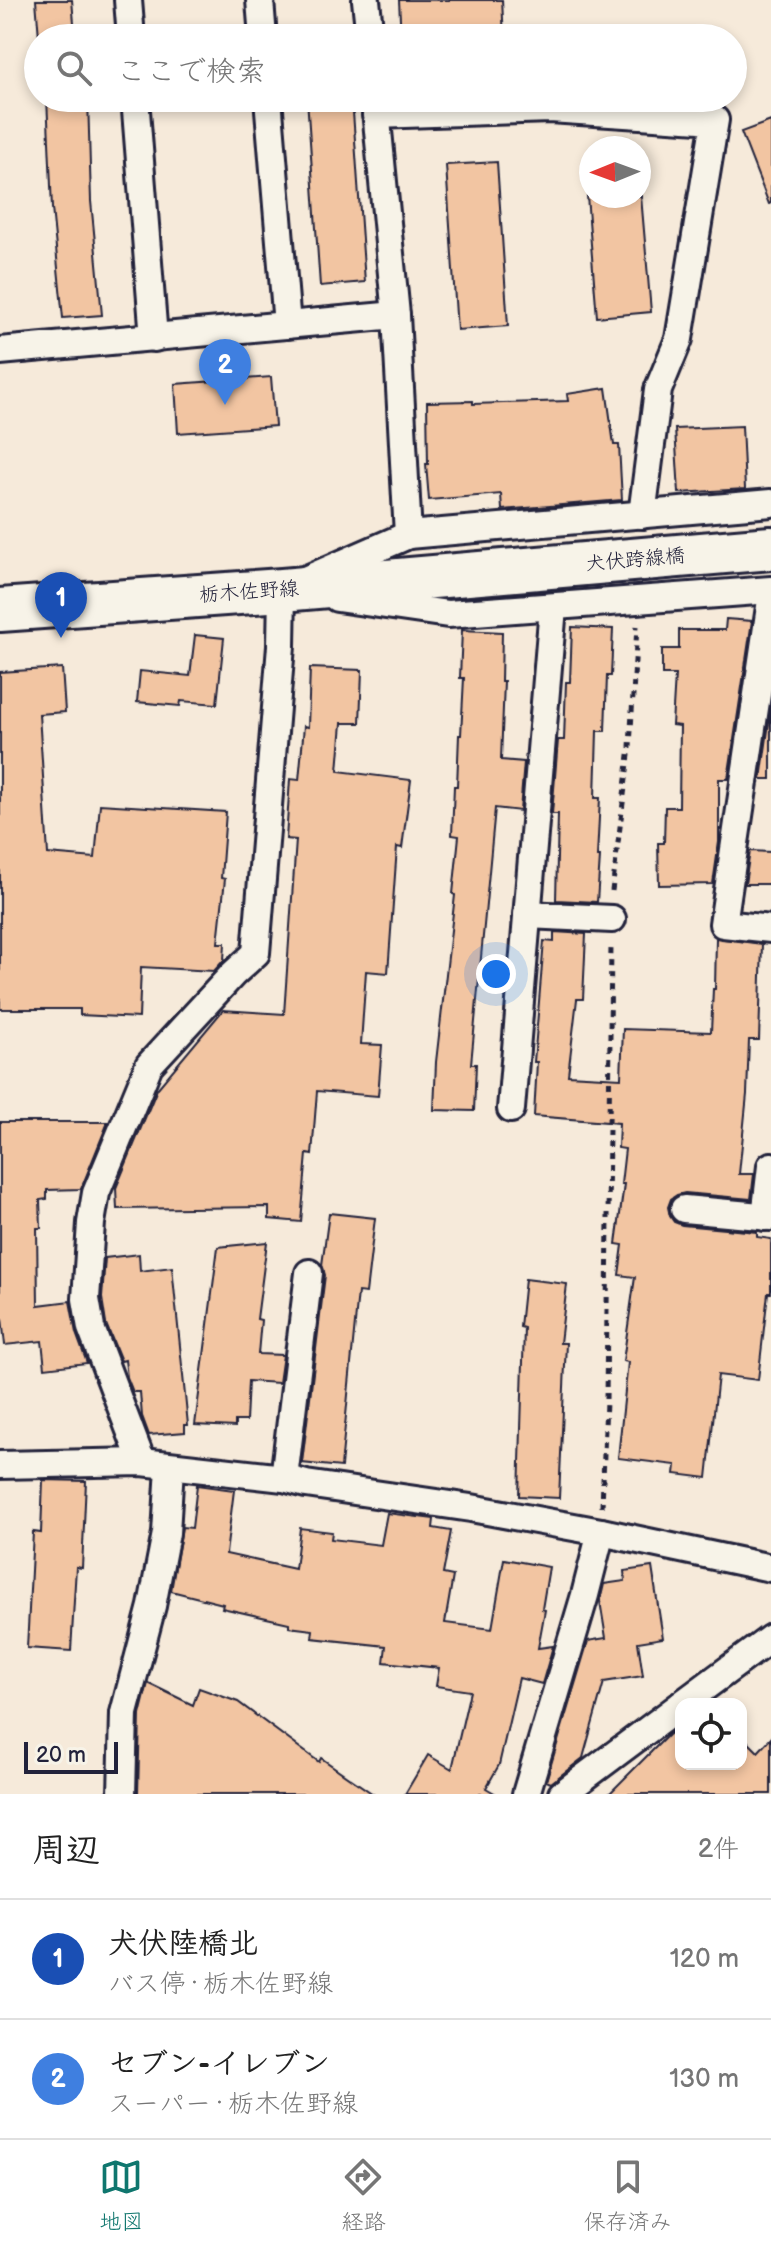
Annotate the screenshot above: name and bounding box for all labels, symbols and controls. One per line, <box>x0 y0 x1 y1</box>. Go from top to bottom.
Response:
search box <box>24 24 747 112</box>
icon: search <box>52 46 96 90</box>
text: ここで検索 <box>116 54 266 90</box>
north arrow <box>579 136 651 208</box>
pin: 2 <box>199 339 251 405</box>
street label: 犬伏跨線橋 <box>584 544 686 576</box>
pin: 1 <box>35 572 87 638</box>
street label: 栃木佐野線 <box>198 577 300 607</box>
your location <box>476 954 516 994</box>
map controls <box>675 1698 747 1770</box>
button: locate <box>675 1698 747 1770</box>
scale bar <box>24 1738 118 1774</box>
text: 20 m <box>36 1742 86 1769</box>
text: 周辺 <box>32 1830 100 1871</box>
text: 2件 <box>698 1834 739 1865</box>
text: 犬伏陸橋北 <box>108 1926 258 1962</box>
text: 1 <box>53 1944 63 1975</box>
text: 120 m <box>670 1944 739 1975</box>
text: バス停 · 栃木佐野線 <box>108 1969 333 2000</box>
text: セブン-イレブン <box>108 2046 330 2082</box>
text: 2 <box>50 2064 66 2095</box>
text: 130 m <box>669 2064 739 2095</box>
text: スーパー · 栃木佐野線 <box>108 2089 358 2120</box>
tab: 地図 <box>99 2155 143 2236</box>
tab: 経路 <box>341 2155 386 2236</box>
tab: 保存済み <box>584 2155 672 2236</box>

